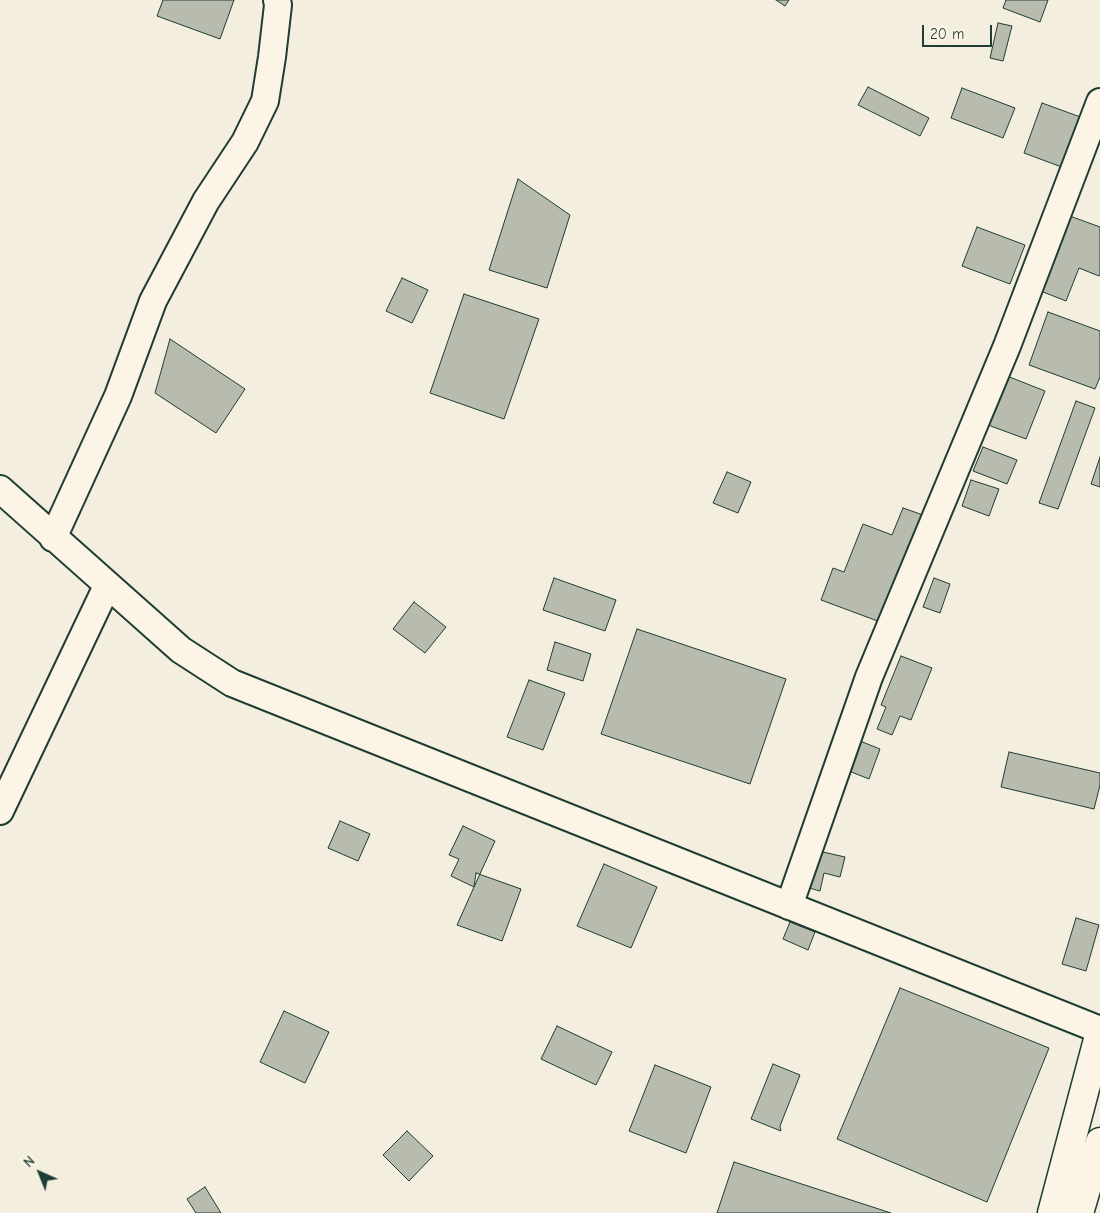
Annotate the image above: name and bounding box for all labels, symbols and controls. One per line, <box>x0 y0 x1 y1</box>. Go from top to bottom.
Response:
scale bar <box>925 15 995 47</box>
text: 20 m <box>930 25 964 43</box>
north arrow <box>15 1148 65 1198</box>
text: N <box>20 1153 38 1171</box>

